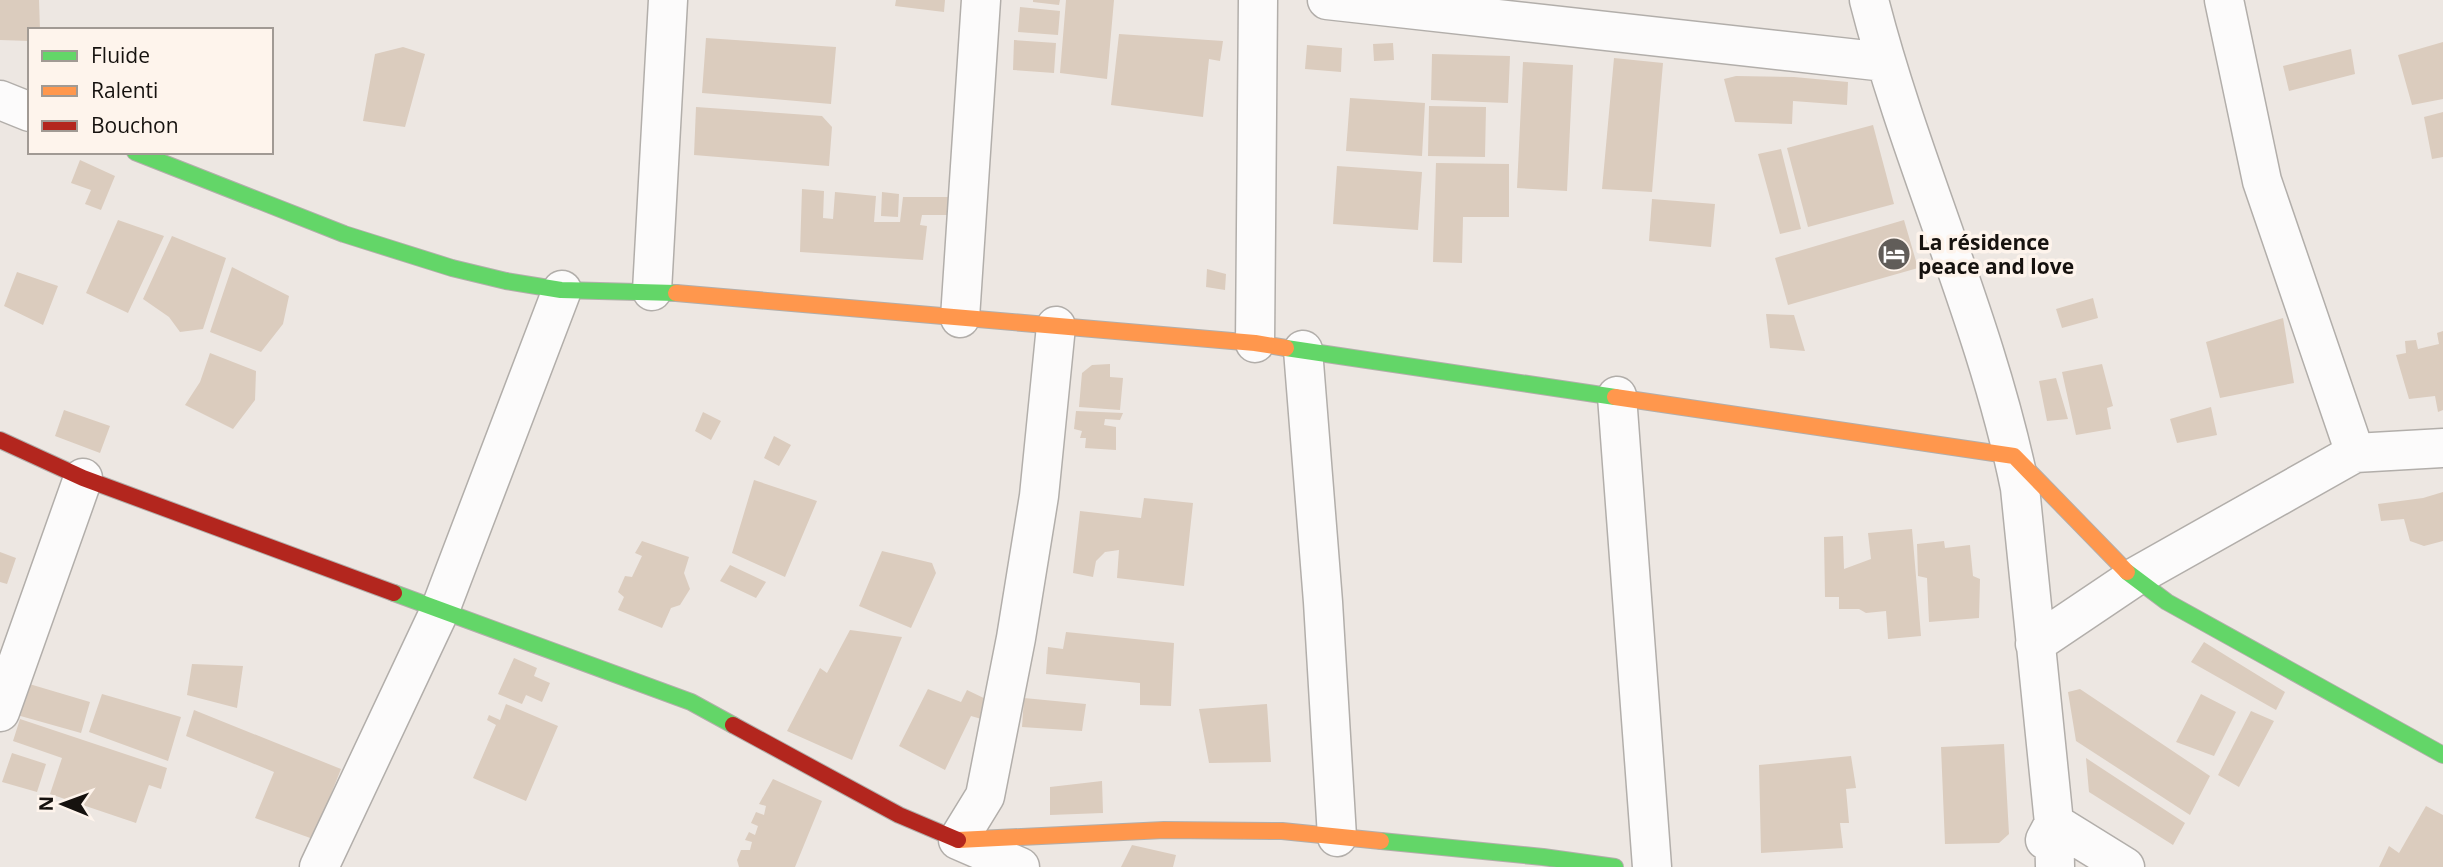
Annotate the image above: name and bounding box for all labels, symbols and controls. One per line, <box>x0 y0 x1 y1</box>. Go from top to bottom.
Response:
legend <box>28 28 273 154</box>
text: Fluide <box>91 41 150 69</box>
text: Ralenti <box>91 76 158 104</box>
text: Bouchon <box>91 111 179 139</box>
place label: La résidence peace and love <box>1918 228 2074 280</box>
hotel icon: La résidence peace and love <box>1875 235 1913 273</box>
north arrow <box>28 769 98 839</box>
text: N <box>33 796 59 812</box>

